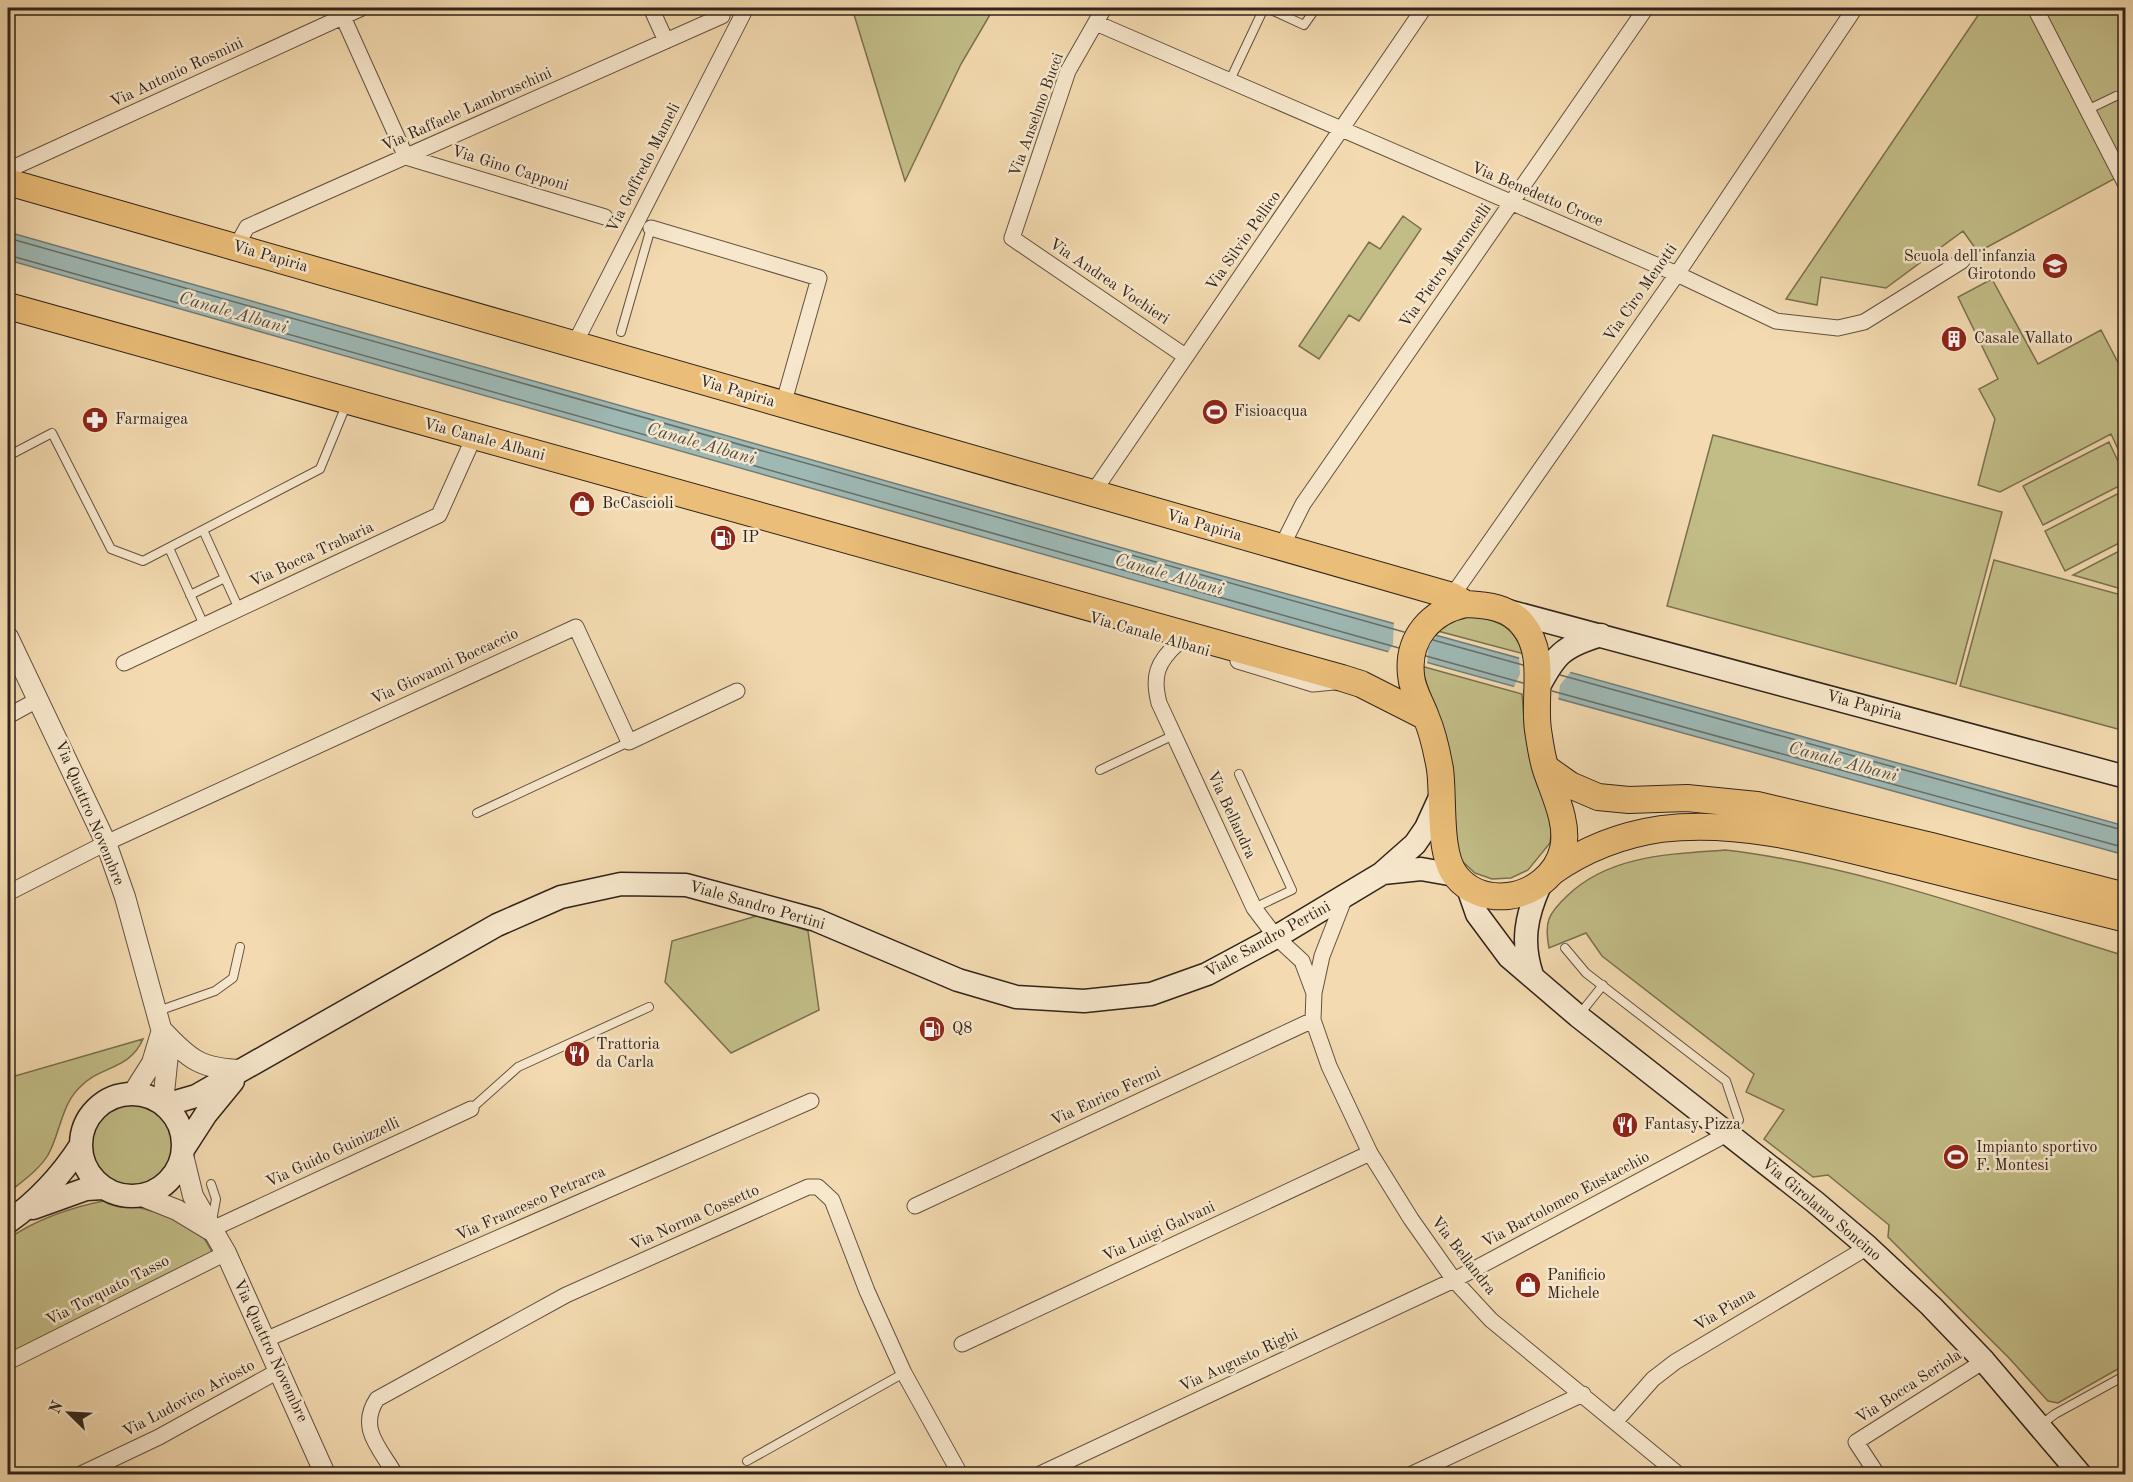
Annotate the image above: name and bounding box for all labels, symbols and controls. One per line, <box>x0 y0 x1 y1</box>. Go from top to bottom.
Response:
street label: Via Antonio Rosmini <box>108 35 246 111</box>
street label: Via Anselmo Bucci <box>1007 51 1067 179</box>
street label: Via Raffaele Lambruschini <box>380 65 554 155</box>
street label: Via Goffredo Mameli <box>604 101 684 235</box>
street label: Via Gino Capponi <box>450 144 570 194</box>
street label: Via Benedetto Croce <box>1469 160 1605 230</box>
street label: Via Silvio Pellico <box>1204 188 1284 294</box>
street label: Via Pietro Maroncelli <box>1397 201 1495 331</box>
street label: Via Andrea Vochieri <box>1046 236 1172 328</box>
street label: Via Papiria <box>230 239 310 275</box>
street label: Via Ciro Menotti <box>1601 241 1681 345</box>
place label: Scuola dell'infanzia Girotondo <box>1904 249 2036 283</box>
school or university icon: Scuola dell'infanzia Girotondo <box>2040 251 2070 281</box>
water label: Canale Albani <box>177 289 289 337</box>
building icon: Casale Vallato <box>1939 324 1969 354</box>
place label: Casale Vallato <box>1974 331 2073 347</box>
street label: Via Papiria <box>697 374 777 410</box>
sports icon: Fisioacqua <box>1200 397 1230 427</box>
place label: Fisioacqua <box>1234 404 1308 420</box>
pharmacy icon: Farmaigea <box>80 405 110 435</box>
place label: Farmaigea <box>115 412 188 428</box>
street label: Via Canale Albani <box>421 416 547 464</box>
water label: Canale Albani <box>645 420 757 468</box>
shop icon: BcCascioli <box>567 489 597 519</box>
place label: BcCascioli <box>602 496 673 512</box>
street label: Via Papiria <box>1164 508 1244 544</box>
street label: Via Bocca Trabaria <box>248 519 376 591</box>
fuel station icon: IP <box>708 523 738 553</box>
place label: IP <box>742 530 759 546</box>
water label: Canale Albani <box>1113 551 1225 599</box>
street label: Via Canale Albani <box>1087 610 1211 660</box>
street label: Via Giovanni Boccaccio <box>369 626 521 708</box>
street label: Via Papiria <box>1824 688 1904 724</box>
street label: Via Quattro Novembre <box>51 738 127 888</box>
water label: Canale Albani <box>1786 739 1900 785</box>
street label: Via Bellandra <box>1204 769 1258 861</box>
street label: Viale Sandro Pertini <box>687 879 827 933</box>
street label: Viale Sandro Pertini <box>1203 899 1333 981</box>
fuel station icon: Q8 <box>917 1014 947 1044</box>
place label: Q8 <box>952 1021 972 1037</box>
place label: Trattoria da Carla <box>596 1037 660 1071</box>
restaurant icon: Trattoria da Carla <box>562 1039 592 1069</box>
street label: Via Enrico Fermi <box>1049 1065 1163 1129</box>
restaurant icon: Fantasy Pizza <box>1610 1110 1640 1140</box>
street label: Via Guido Guinizzelli <box>264 1115 402 1191</box>
place label: Fantasy Pizza <box>1644 1117 1741 1133</box>
place label: Impianto sportivo F. Montesi <box>1976 1140 2098 1174</box>
sports icon: Impianto sportivo F. Montesi <box>1941 1142 1971 1172</box>
street label: Via Bartolomeo Eustacchio <box>1480 1149 1652 1251</box>
street label: Via Girolamo Soncino <box>1758 1156 1884 1265</box>
street label: Via Francesco Petrarca <box>454 1164 608 1244</box>
street label: Via Norma Cossetto <box>628 1182 762 1254</box>
street label: Via Luigi Galvani <box>1100 1199 1218 1265</box>
street label: Via Bellandra <box>1428 1214 1499 1298</box>
street label: Via Torquato Tasso <box>44 1253 172 1329</box>
place label: Panificio Michele <box>1547 1268 1606 1302</box>
shop icon: Panificio Michele <box>1513 1270 1543 1300</box>
street label: Via Quattro Novembre <box>230 1277 310 1425</box>
street label: Via Piana <box>1692 1286 1758 1334</box>
street label: Via Augusto Righi <box>1177 1327 1301 1395</box>
street label: Via Bocca Seriola <box>1853 1347 1965 1427</box>
street label: Via Ludovico Ariosto <box>120 1357 258 1441</box>
north arrow <box>39 1383 99 1443</box>
text: N <box>47 1398 67 1417</box>

